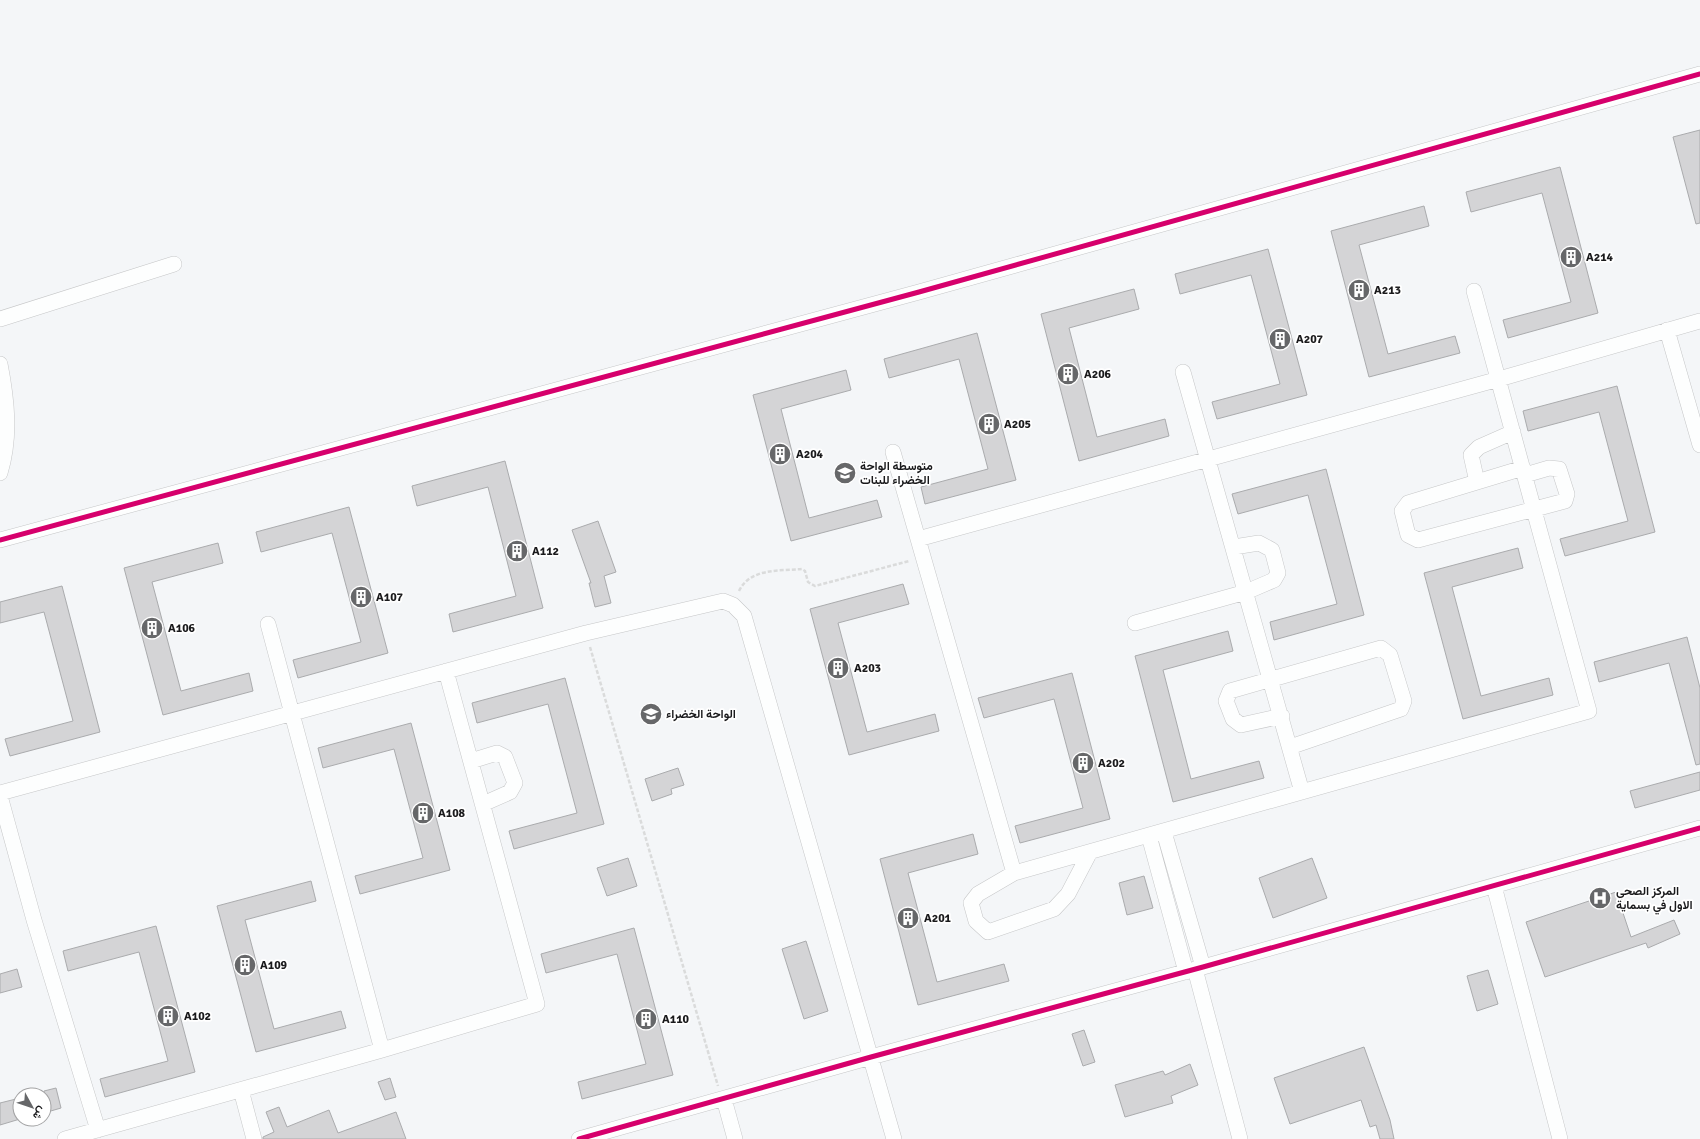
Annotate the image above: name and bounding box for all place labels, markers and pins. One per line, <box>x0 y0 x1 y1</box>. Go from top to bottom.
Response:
building icon: A214 <box>1558 244 1584 270</box>
place label: A214 <box>1586 250 1614 265</box>
building icon: A213 <box>1346 277 1372 303</box>
place label: A213 <box>1374 283 1401 298</box>
building icon: A207 <box>1267 326 1293 352</box>
place label: A207 <box>1296 332 1324 347</box>
building icon: A206 <box>1055 361 1081 387</box>
place label: A206 <box>1084 367 1112 382</box>
building icon: A205 <box>976 411 1002 437</box>
place label: A205 <box>1004 417 1031 432</box>
building icon: A204 <box>767 441 793 467</box>
place label: A204 <box>796 447 824 462</box>
place label: متوسطة الواحة الخضراء للبنات <box>860 459 933 488</box>
school or university icon: متوسطة الواحة الخضراء للبنات <box>832 460 858 486</box>
building icon: A112 <box>504 538 530 564</box>
place label: A112 <box>532 544 559 559</box>
building icon: A107 <box>348 584 374 610</box>
place label: A107 <box>376 590 404 605</box>
building icon: A106 <box>139 615 165 641</box>
place label: A106 <box>168 621 196 636</box>
building icon: A203 <box>825 655 851 681</box>
place label: A203 <box>854 661 881 676</box>
school or university icon: الواحة الخضراء <box>638 701 664 727</box>
place label: الواحة الخضراء <box>666 707 736 722</box>
building icon: A202 <box>1070 750 1096 776</box>
place label: A202 <box>1098 756 1125 771</box>
building icon: A108 <box>410 800 436 826</box>
place label: A108 <box>438 806 466 821</box>
place label: المركز الصحي الاول في بسماية <box>1616 884 1693 915</box>
hospital icon: المركز الصحي الاول في بسماية <box>1587 885 1613 911</box>
building icon: A201 <box>895 905 921 931</box>
place label: A201 <box>924 911 952 926</box>
building icon: A109 <box>232 952 258 978</box>
place label: A109 <box>260 958 288 973</box>
building icon: A102 <box>155 1003 181 1029</box>
building icon: A110 <box>633 1006 659 1032</box>
place label: A102 <box>184 1009 211 1024</box>
place label: A110 <box>662 1012 690 1027</box>

